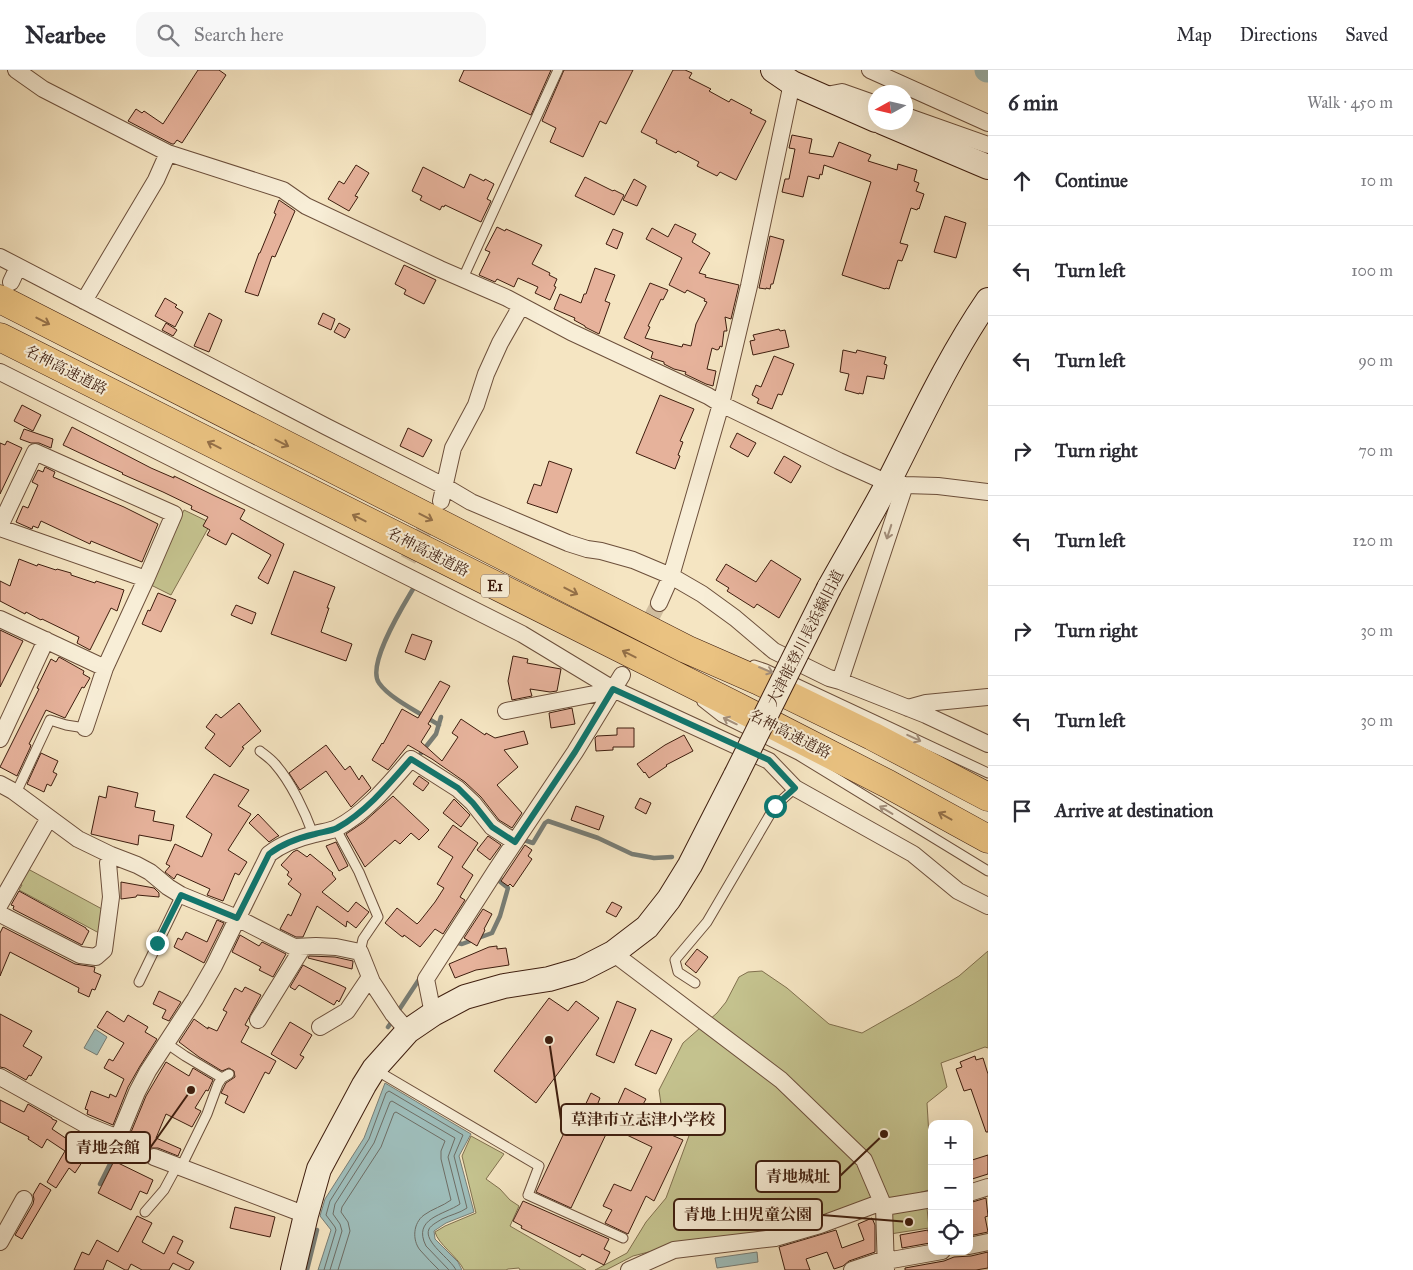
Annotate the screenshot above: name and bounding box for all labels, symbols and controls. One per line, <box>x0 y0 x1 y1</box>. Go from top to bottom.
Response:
search box <box>136 12 486 57</box>
text: Nearbee <box>25 20 106 50</box>
icon: search <box>154 21 182 49</box>
text: Search here <box>194 23 284 46</box>
text: Map <box>1176 24 1212 46</box>
text: Directions <box>1240 24 1317 46</box>
text: Saved <box>1345 24 1388 46</box>
north arrow <box>868 85 913 130</box>
text: 6 min <box>1008 90 1058 116</box>
text: Walk · 450 m <box>1307 93 1393 112</box>
icon: ahead <box>1008 167 1036 195</box>
text: Continue <box>1055 169 1128 192</box>
text: 10 m <box>1361 171 1393 190</box>
icon: left <box>1008 257 1036 285</box>
text: Turn left <box>1055 259 1125 282</box>
text: 100 m <box>1351 261 1393 280</box>
one-way arrow <box>36 316 51 326</box>
street label: 名神高速道路 <box>22 342 110 398</box>
icon: left <box>1008 347 1036 375</box>
text: Turn left <box>1055 349 1125 372</box>
text: 90 m <box>1358 351 1393 370</box>
icon: right <box>1008 437 1036 465</box>
one-way arrow <box>274 438 289 448</box>
text: Turn right <box>1055 439 1138 462</box>
one-way arrow <box>207 440 222 449</box>
text: 70 m <box>1358 441 1393 460</box>
one-way arrow <box>352 513 367 522</box>
one-way arrow <box>418 513 433 522</box>
one-way arrow <box>884 523 894 539</box>
street label: 名神高速道路 <box>384 524 472 580</box>
icon: left <box>1008 527 1036 555</box>
text: Turn left <box>1055 529 1125 552</box>
text: 120 m <box>1353 531 1393 550</box>
street label: 大津能登川長浜線旧道 <box>763 567 847 709</box>
road number: E1 <box>481 574 509 598</box>
one-way arrow <box>563 587 578 596</box>
icon: right <box>1008 617 1036 645</box>
text: Turn right <box>1055 619 1138 642</box>
text: 30 m <box>1360 621 1393 640</box>
one-way arrow <box>622 649 637 659</box>
one-way arrow <box>758 665 773 675</box>
street label: 名神高速道路 <box>746 706 834 762</box>
icon: left <box>1008 707 1036 735</box>
text: Turn left <box>1055 709 1125 732</box>
text: 30 m <box>1360 711 1393 730</box>
one-way arrow <box>723 716 738 725</box>
one-way arrow <box>906 734 921 744</box>
route start <box>764 795 787 818</box>
icon: arrive <box>1008 797 1036 825</box>
text: Arrive at destination <box>1055 799 1213 822</box>
one-way arrow <box>880 804 894 814</box>
one-way arrow <box>939 810 953 820</box>
route end <box>146 932 169 955</box>
callout: 草津市立志津小学校 <box>561 1104 725 1135</box>
text: 草津市立志津小学校 <box>571 1110 716 1129</box>
map controls <box>928 1120 973 1255</box>
button: + <box>928 1120 973 1165</box>
callout: 青地会館 <box>66 1132 150 1163</box>
text: 青地会館 <box>76 1138 140 1157</box>
callout: 青地城址 <box>756 1161 840 1192</box>
button: − <box>928 1165 973 1210</box>
text: 青地城址 <box>766 1167 830 1186</box>
callout: 青地上田児童公園 <box>674 1199 822 1230</box>
text: 青地上田児童公園 <box>684 1205 812 1224</box>
button: locate <box>928 1210 973 1255</box>

